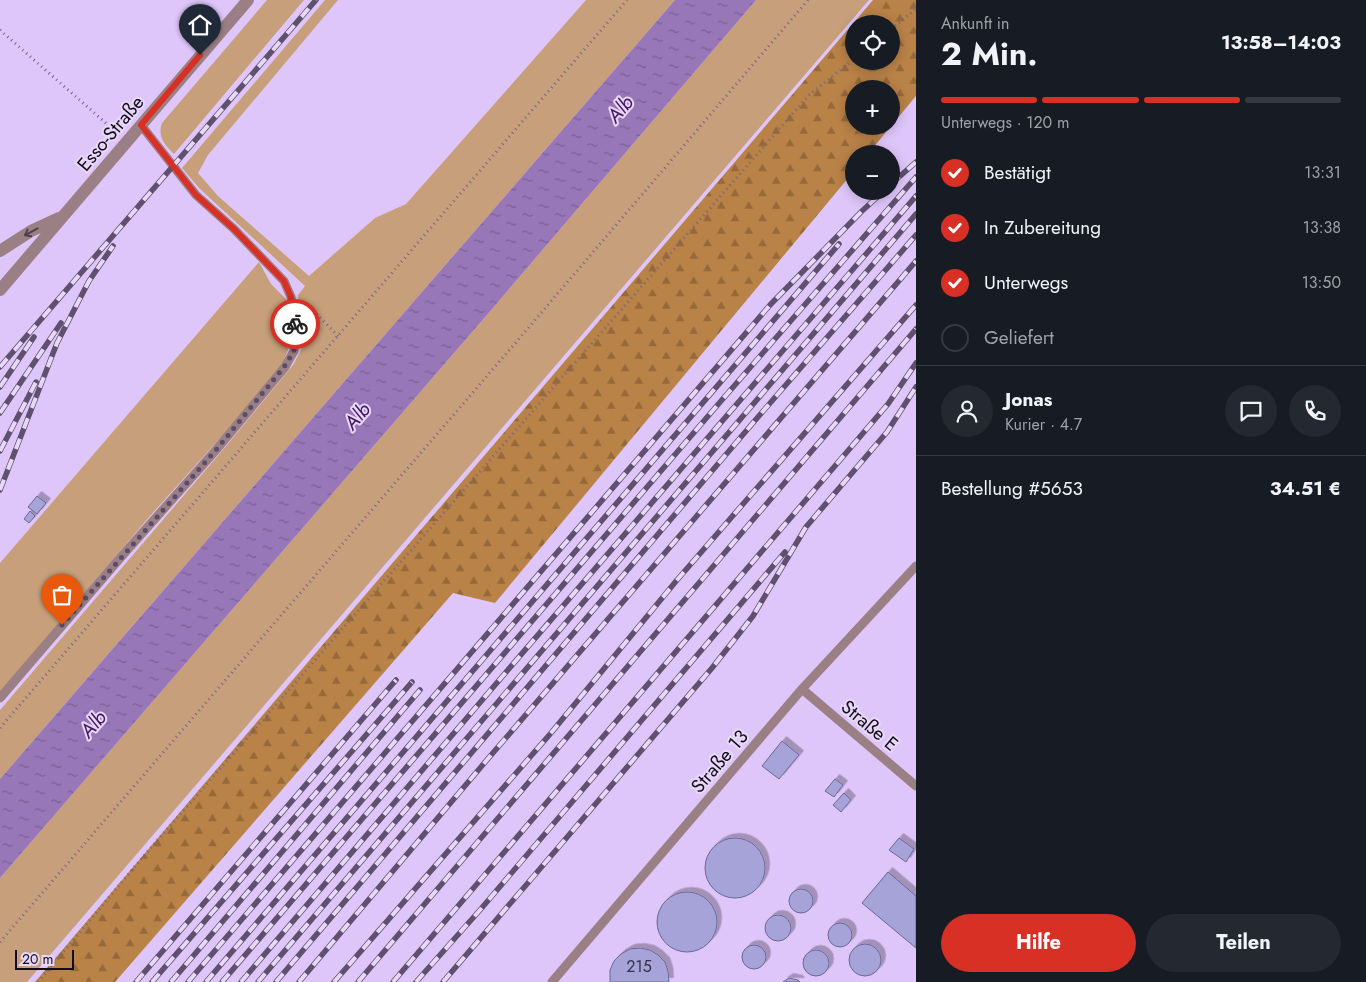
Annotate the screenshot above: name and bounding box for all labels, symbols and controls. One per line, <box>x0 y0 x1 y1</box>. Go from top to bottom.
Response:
pin <box>179 4 221 55</box>
icon: home <box>186 11 214 39</box>
text: Ankunft in <box>941 12 1009 35</box>
map controls <box>845 15 900 200</box>
button: locate <box>845 15 900 70</box>
text: 13:58–14:03 <box>1221 29 1341 56</box>
text: 2 Min. <box>941 31 1038 77</box>
button: + <box>845 80 900 135</box>
water label: Alb <box>599 89 641 130</box>
street label: Esso-Straße <box>71 90 150 177</box>
text: Unterwegs · 120 m <box>941 111 1070 134</box>
button: − <box>845 145 900 200</box>
icon: check <box>941 159 969 187</box>
text: Bestätigt <box>984 159 1051 186</box>
text: 13:31 <box>1304 161 1341 184</box>
icon: check <box>941 214 969 242</box>
text: In Zubereitung <box>984 214 1101 241</box>
text: 13:38 <box>1303 216 1341 239</box>
one-way arrow <box>23 227 38 237</box>
icon: check <box>941 269 969 297</box>
text: Unterwegs <box>984 269 1068 296</box>
text: 13:50 <box>1302 271 1341 294</box>
courier <box>270 299 320 349</box>
icon: bike <box>281 310 309 338</box>
text: Geliefert <box>984 324 1054 351</box>
button: person <box>941 385 993 437</box>
button: chat <box>1225 385 1277 437</box>
button: phone <box>1289 385 1341 437</box>
text: Jonas <box>1005 386 1052 413</box>
water label: Alb <box>336 396 378 437</box>
text: Kurier · 4.7 <box>1005 413 1082 436</box>
text: Bestellung #5653 <box>941 475 1083 502</box>
text: 34.51 € <box>1270 475 1341 502</box>
pin <box>41 574 83 625</box>
icon: bag <box>48 581 76 609</box>
street label: Straße E <box>835 693 904 757</box>
water label: Alb <box>72 704 114 745</box>
street label: Straße 13 <box>684 724 754 799</box>
button: Hilfe <box>941 914 1136 972</box>
button: Teilen <box>1146 914 1341 972</box>
scale bar <box>15 947 74 970</box>
text: 20 m <box>22 949 54 969</box>
house number: 215 <box>626 955 652 978</box>

